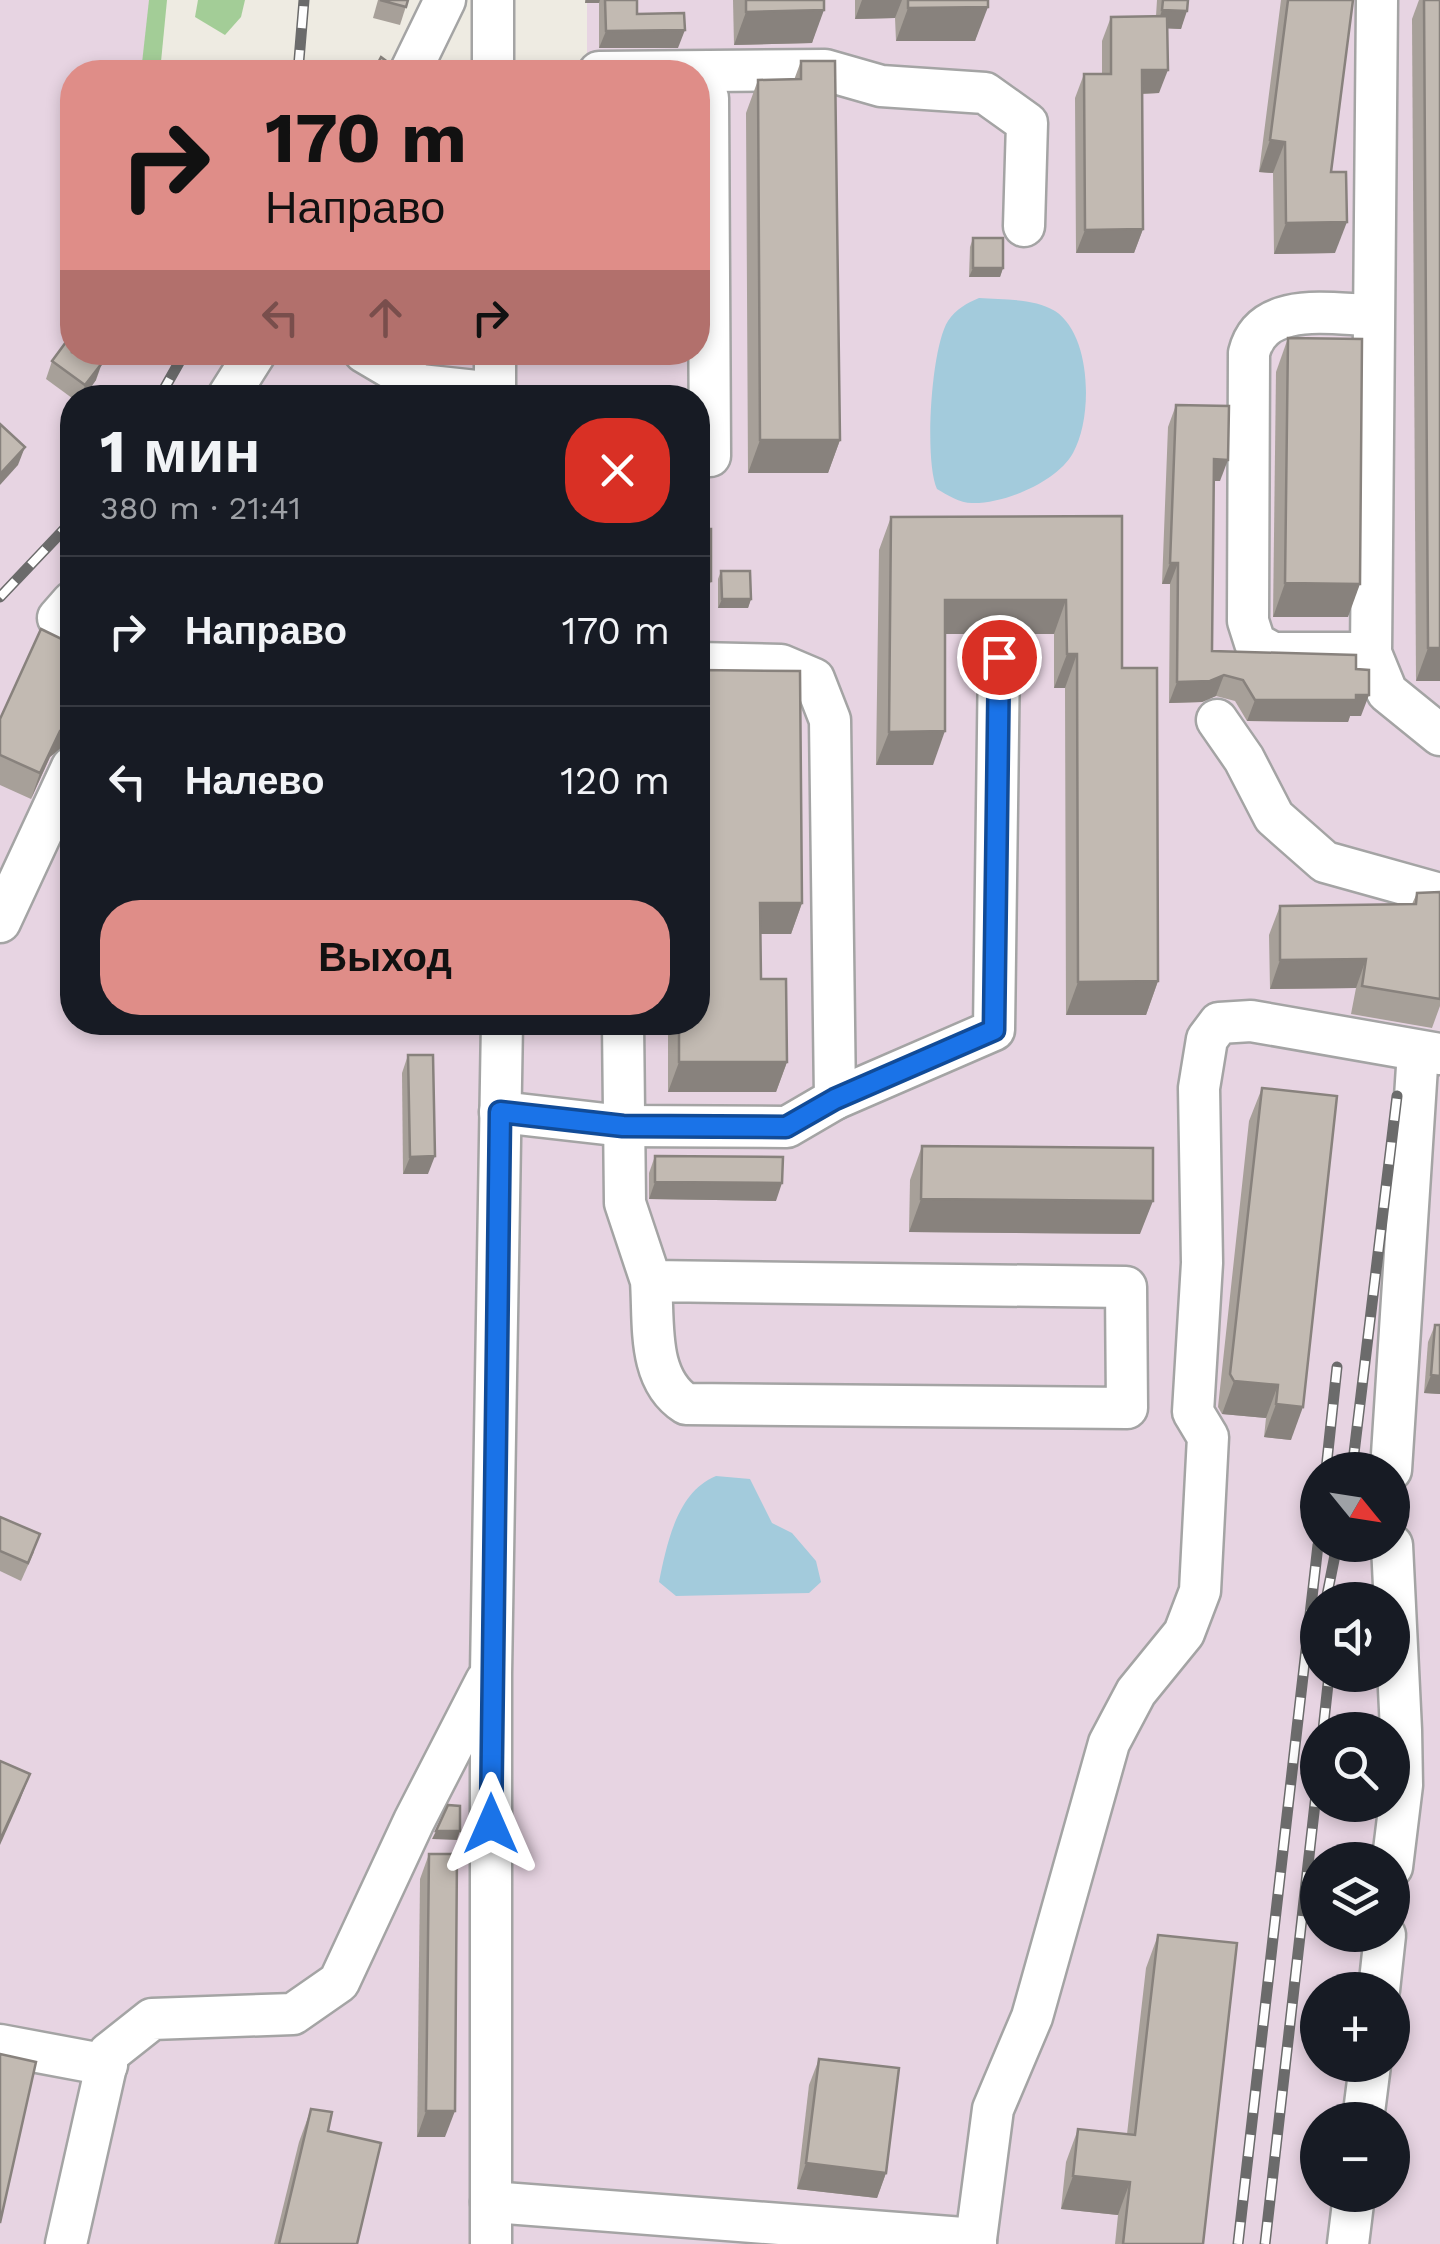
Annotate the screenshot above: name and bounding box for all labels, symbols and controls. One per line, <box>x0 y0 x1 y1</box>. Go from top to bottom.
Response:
text: 170 m <box>265 97 467 179</box>
icon: right <box>100 100 230 230</box>
text: Направо <box>265 181 445 234</box>
icon: left <box>253 290 308 345</box>
icon: ahead <box>358 290 413 345</box>
icon: right <box>463 290 518 345</box>
text: 1 мин <box>100 416 261 487</box>
button: close <box>565 418 670 523</box>
text: 380 m · 21:41 <box>100 489 301 527</box>
icon: right <box>100 604 155 659</box>
text: Направо <box>185 609 347 653</box>
text: 170 m <box>562 609 670 653</box>
pin <box>957 615 1042 700</box>
icon: arrive <box>972 630 1027 685</box>
icon: left <box>100 754 155 809</box>
text: Налево <box>185 759 324 803</box>
text: 120 m <box>560 759 670 803</box>
button: Выход <box>100 900 670 1015</box>
north arrow <box>1300 1452 1410 1562</box>
map controls <box>1300 1452 1410 2212</box>
button: sound <box>1300 1582 1410 1692</box>
button: search <box>1300 1712 1410 1822</box>
position arrow <box>439 1772 543 1876</box>
button: layers <box>1300 1842 1410 1952</box>
button: + <box>1300 1972 1410 2082</box>
button: − <box>1300 2102 1410 2212</box>

